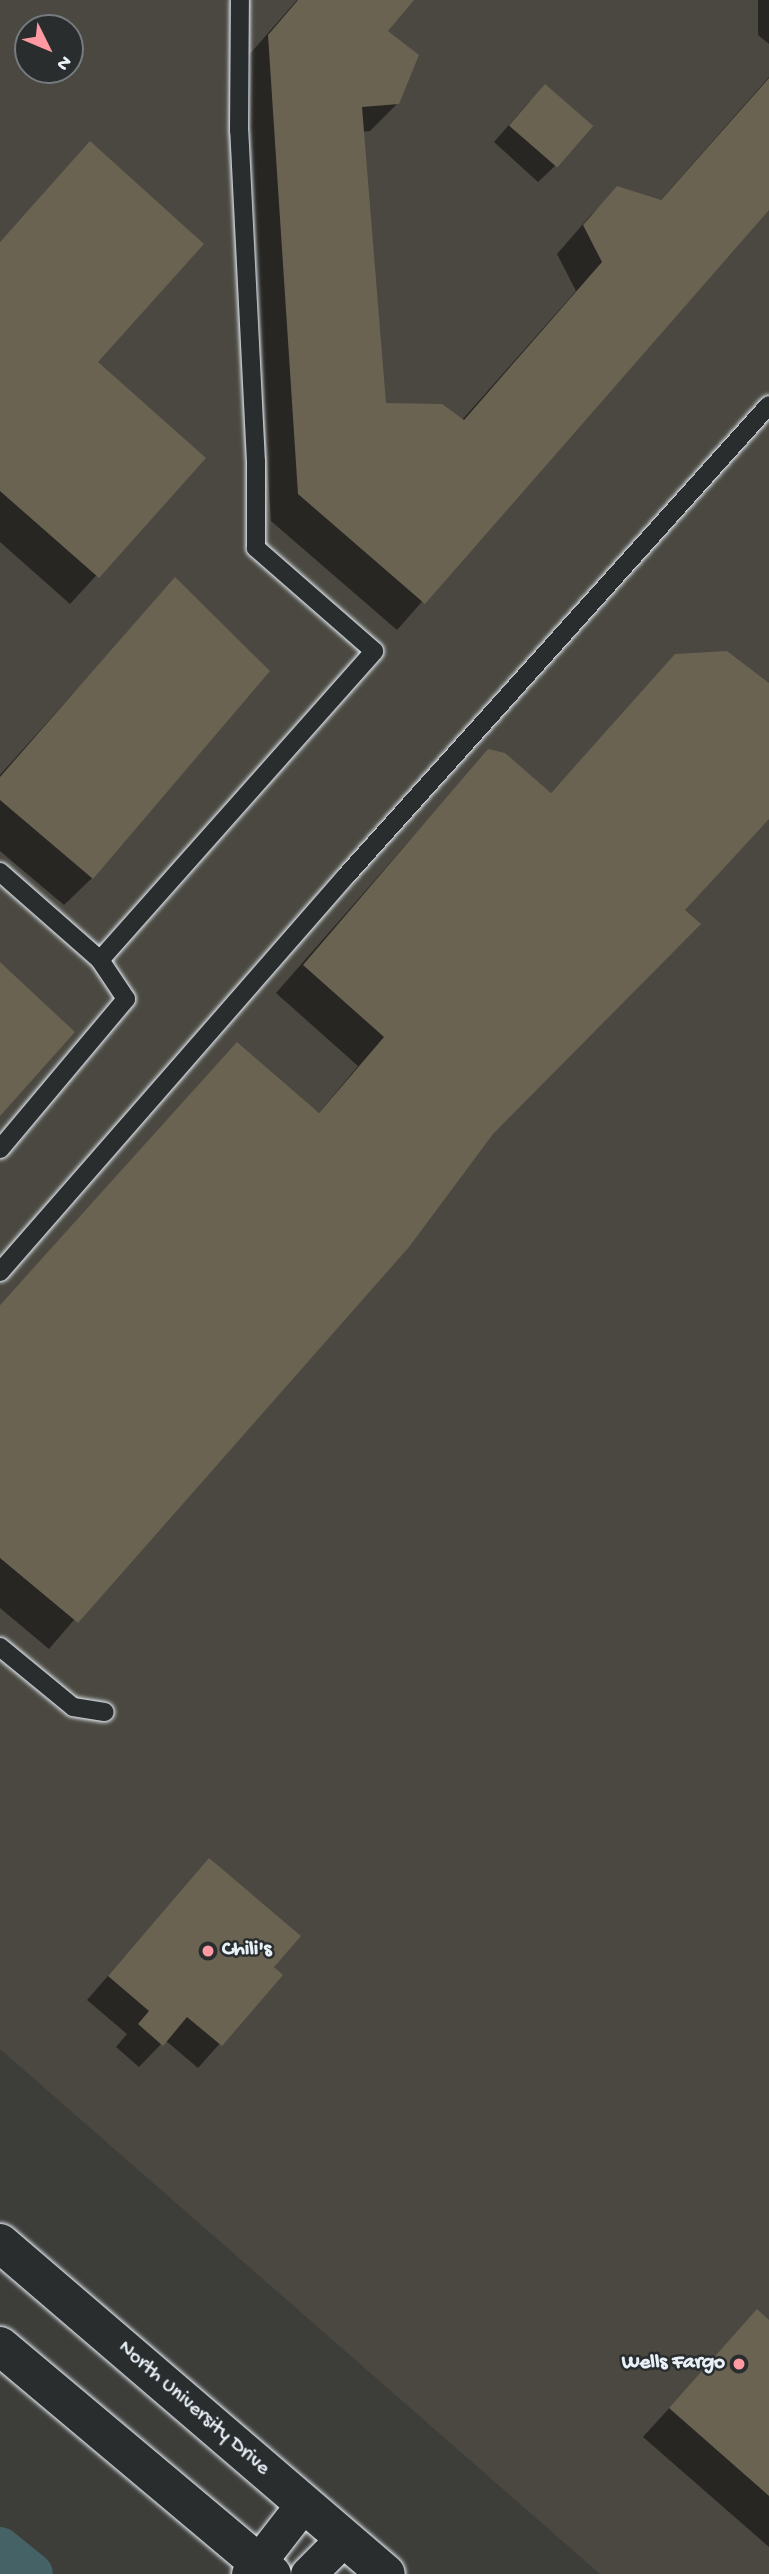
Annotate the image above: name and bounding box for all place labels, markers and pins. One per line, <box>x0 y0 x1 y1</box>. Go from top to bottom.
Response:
place label: Chili's <box>222 1938 271 1964</box>
marker: Chili's <box>200 1943 216 1959</box>
place label: Wells Fargo <box>622 2351 725 2377</box>
marker: Wells Fargo <box>731 2356 747 2372</box>

